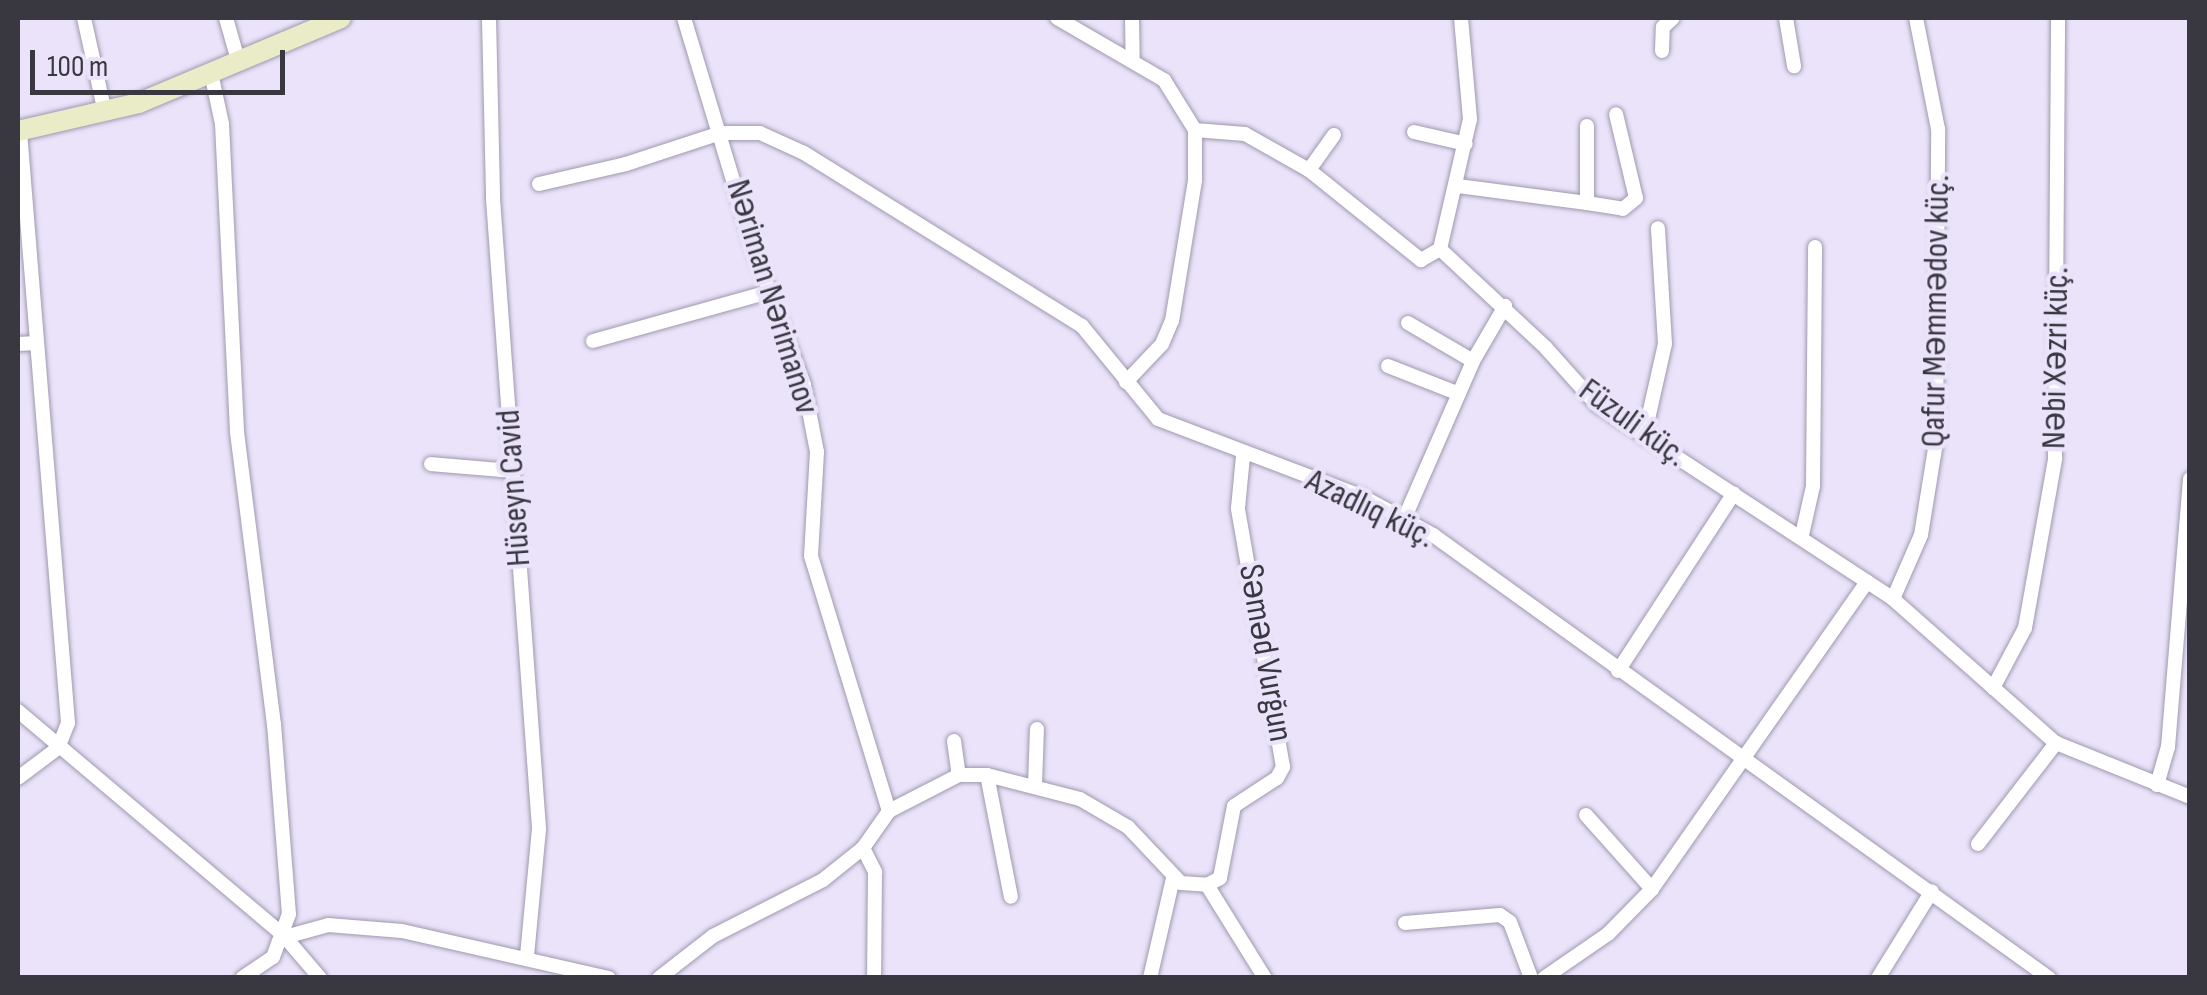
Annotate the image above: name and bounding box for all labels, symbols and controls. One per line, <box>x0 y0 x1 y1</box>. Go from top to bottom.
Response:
scale bar <box>35 30 290 92</box>
text: 100 m <box>47 49 108 85</box>
street label: Qafur Məmmədov küç. <box>1913 174 1959 448</box>
street label: Nəriman Nərimanov <box>716 175 828 419</box>
street label: Nəbi Xəzri küç. <box>2033 267 2079 449</box>
street label: Füzuli küç. <box>1571 370 1695 476</box>
street label: Hüseyn Cavid <box>488 408 540 568</box>
street label: Azadlıq küç. <box>1299 460 1441 558</box>
street label: Səməd Vurğun <box>1229 561 1301 745</box>

